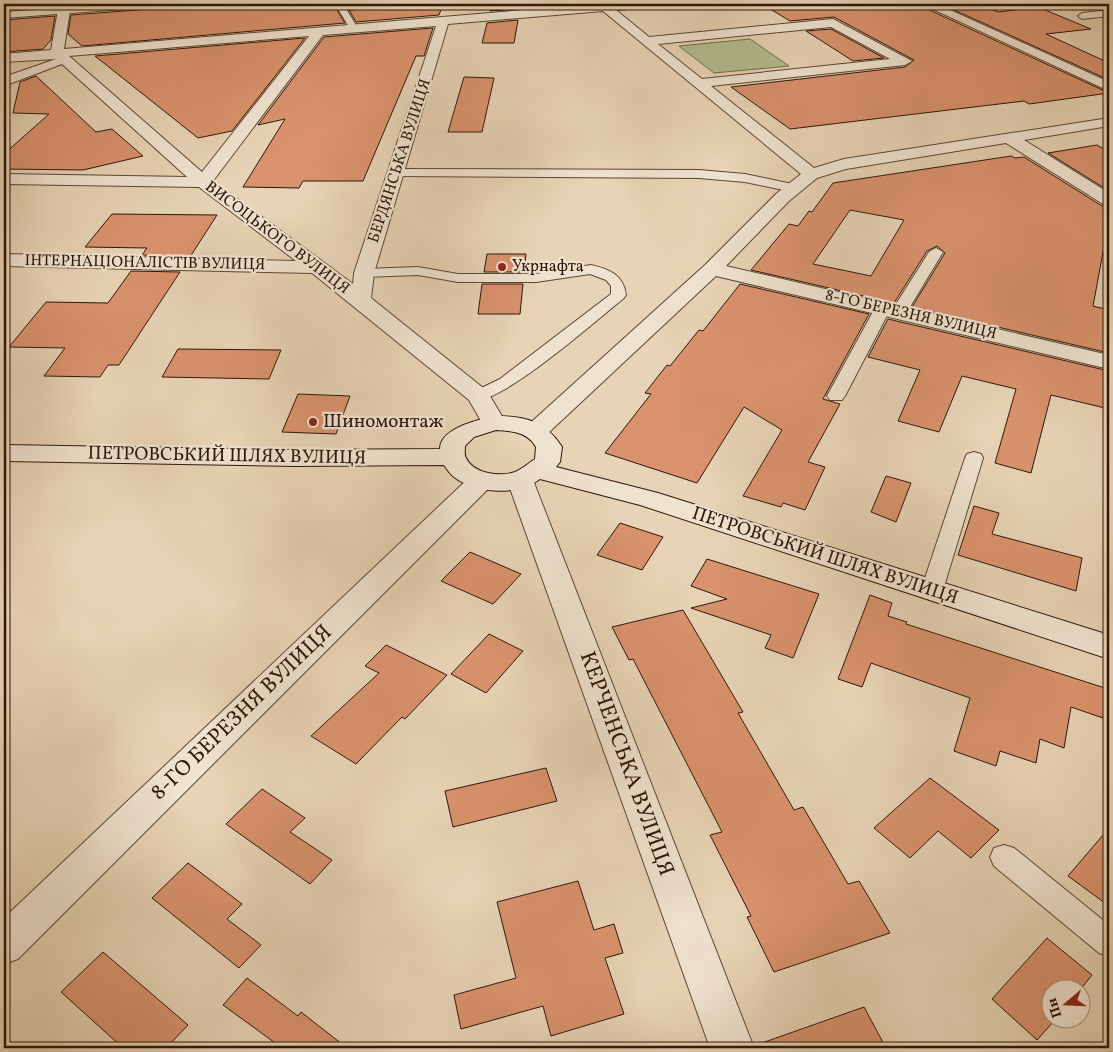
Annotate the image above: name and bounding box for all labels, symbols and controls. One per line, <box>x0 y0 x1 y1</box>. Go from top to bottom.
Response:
street label: БЕРДЯНСЬКА ВУЛИЦЯ <box>363 76 437 246</box>
street label: ВИСОЦЬКОГО ВУЛИЦЯ <box>200 176 354 300</box>
street label: ІНТЕРНАЦІОНАЛІСТІВ ВУЛИЦЯ <box>24 250 266 276</box>
place label: Укрнафта <box>512 256 584 278</box>
marker: Укрнафта <box>496 261 508 273</box>
street label: 8-ГО БЕРЕЗНЯ ВУЛИЦЯ <box>823 285 999 345</box>
place label: Шиномонтаж <box>323 409 444 435</box>
marker: Шиномонтаж <box>307 416 319 428</box>
street label: ПЕТРОВСЬКИЙ ШЛЯХ ВУЛИЦЯ <box>87 441 367 471</box>
street label: ПЕТРОВСЬКИЙ ШЛЯХ ВУЛИЦЯ <box>688 501 962 611</box>
street label: 8-ГО БЕРЕЗНЯ ВУЛИЦЯ <box>144 618 340 808</box>
street label: КЕРЧЕНСЬКА ВУЛИЦЯ <box>571 647 681 881</box>
north arrow <box>1040 980 1090 1030</box>
text: Пн <box>1043 995 1067 1020</box>

